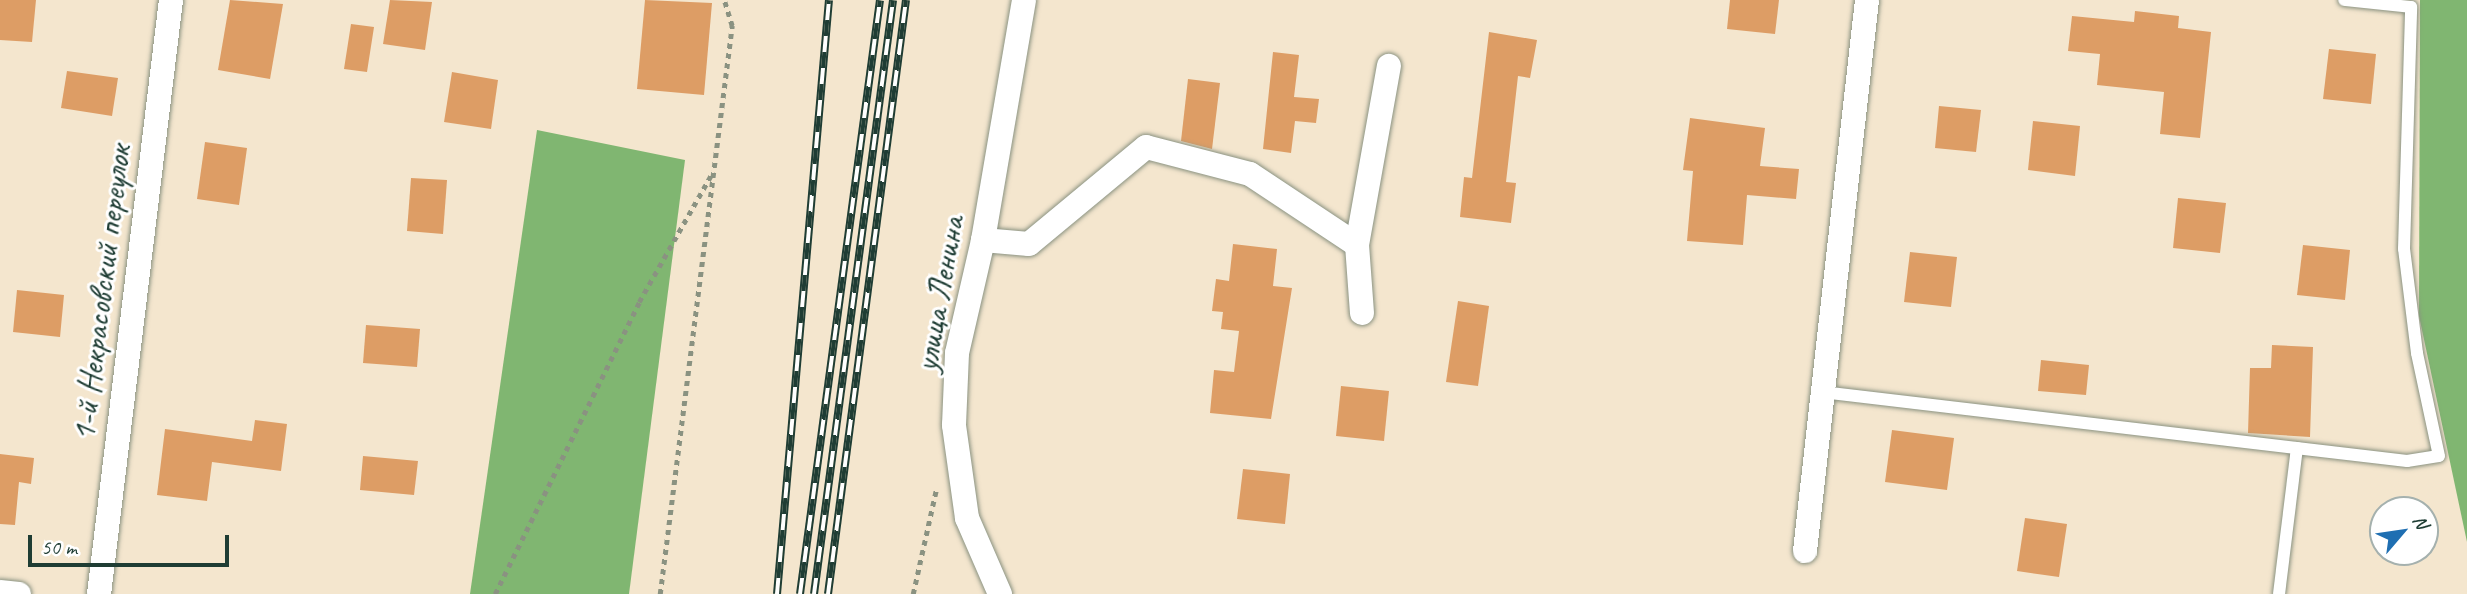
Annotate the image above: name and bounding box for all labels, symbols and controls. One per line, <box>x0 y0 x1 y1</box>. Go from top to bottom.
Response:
street label: 1-й Некрасовский переулок <box>64 143 140 443</box>
street label: улица Ленина <box>907 214 973 374</box>
north arrow <box>2369 496 2439 566</box>
text: N <box>2407 511 2434 533</box>
scale bar <box>32 520 233 564</box>
text: 50 m <box>41 534 77 560</box>

